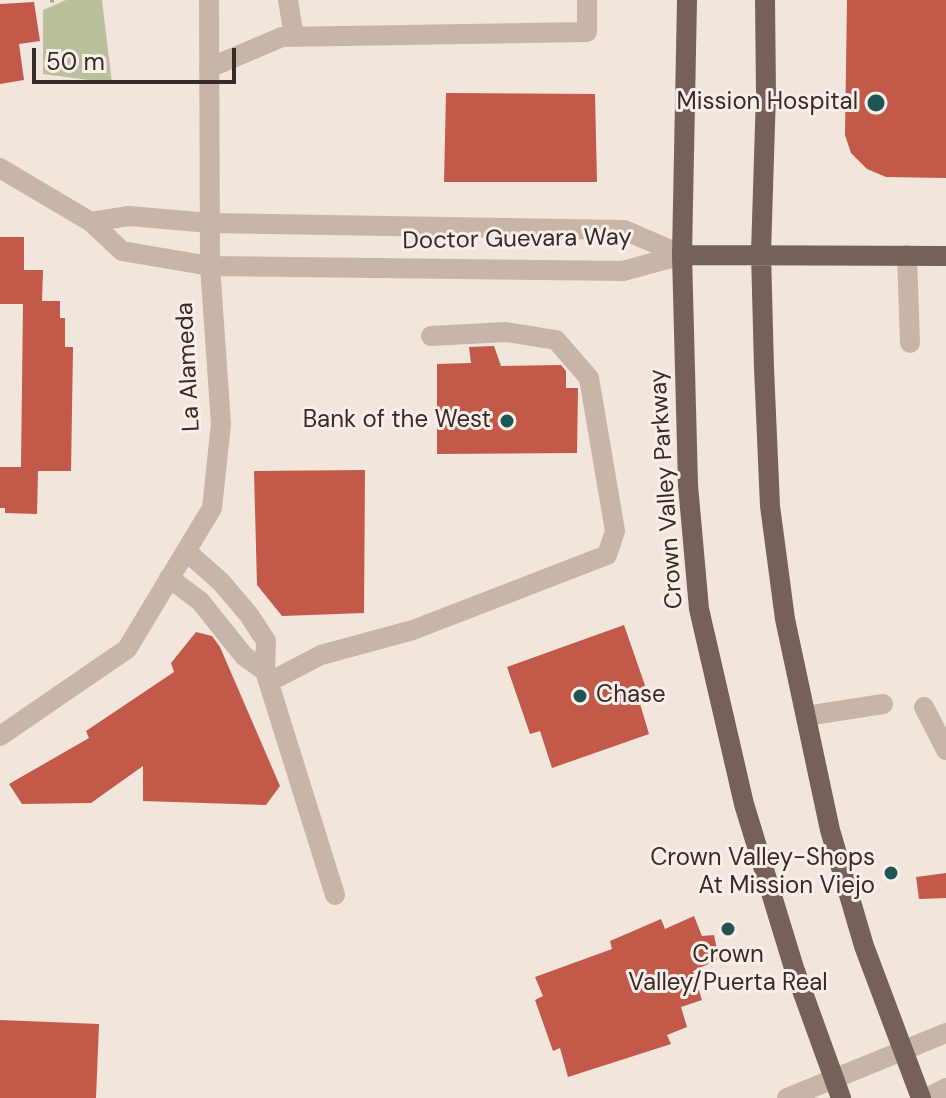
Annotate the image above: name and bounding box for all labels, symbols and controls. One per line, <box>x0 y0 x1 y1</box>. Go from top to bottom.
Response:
scale bar <box>36 32 240 82</box>
text: 50 m <box>46 46 105 77</box>
place label: Mission Hospital <box>677 89 858 117</box>
marker: Mission Hospital <box>865 92 887 114</box>
street label: Doctor Guevara Way <box>402 224 632 256</box>
street label: La Alameda <box>171 302 207 432</box>
street label: Crown Valley Parkway <box>644 368 690 610</box>
place label: Bank of the West <box>303 407 491 435</box>
marker: Bank of the West <box>498 412 516 430</box>
place label: Chase <box>596 682 666 710</box>
marker: Chase <box>571 687 589 705</box>
place label: Crown Valley-Shops At Mission Viejo <box>650 845 875 901</box>
marker: Crown Valley-Shops At Mission Viejo <box>882 864 900 882</box>
marker: Crown Valley/Puerta Real <box>719 920 737 938</box>
place label: Crown Valley/Puerta Real <box>628 942 828 998</box>

